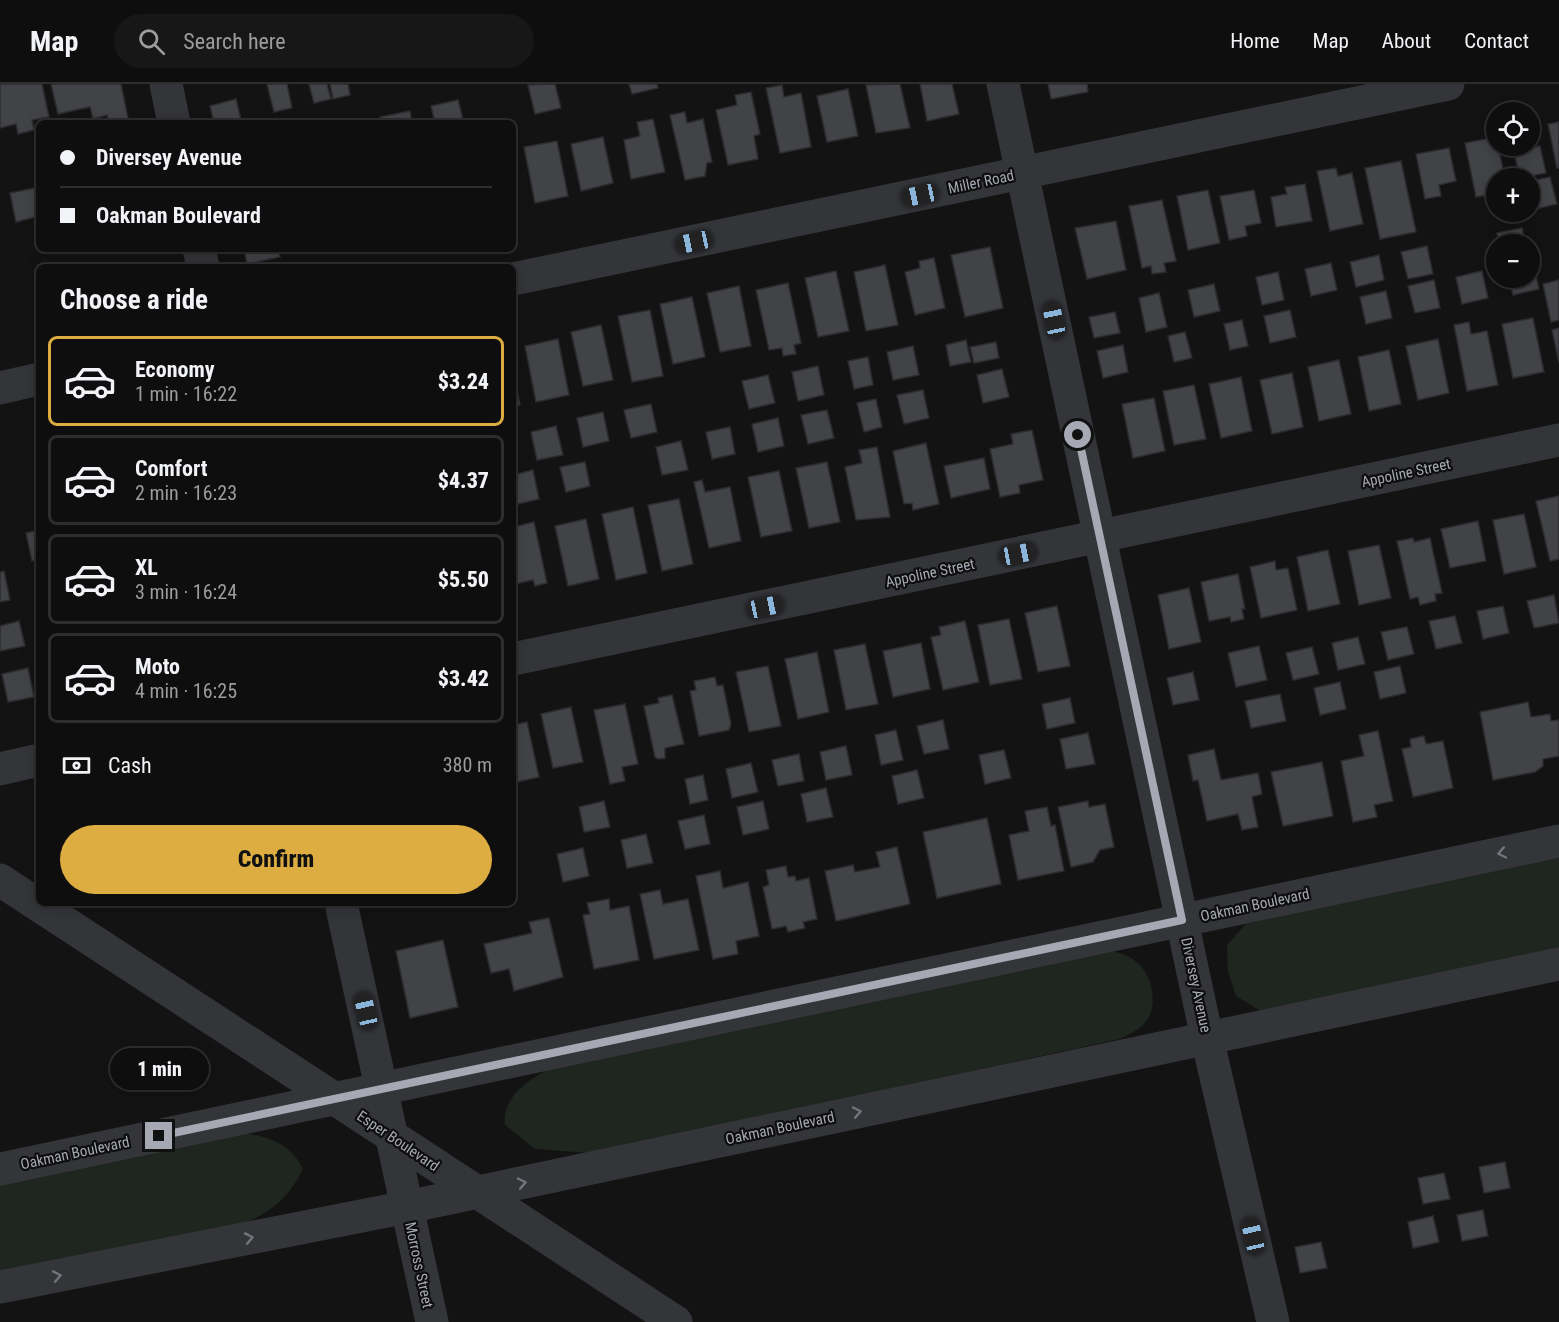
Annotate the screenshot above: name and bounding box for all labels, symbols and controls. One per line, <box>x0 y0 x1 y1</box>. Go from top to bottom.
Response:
search box <box>114 14 534 68</box>
text: Map <box>30 25 78 58</box>
icon: search <box>135 25 168 58</box>
text: Search here <box>183 29 286 54</box>
text: Home <box>1230 29 1280 53</box>
text: Map <box>1313 29 1349 53</box>
text: About <box>1382 29 1431 53</box>
text: Contact <box>1464 29 1529 53</box>
map controls <box>1486 102 1540 288</box>
button: locate <box>1486 102 1540 156</box>
text: Diversey Avenue <box>96 145 242 170</box>
street label: Miller Road <box>946 166 1016 198</box>
button: + <box>1486 168 1540 222</box>
car <box>901 182 939 208</box>
text: Oakman Boulevard <box>96 203 261 228</box>
car <box>675 229 713 255</box>
button: − <box>1486 234 1540 288</box>
text: Choose a ride <box>60 284 208 316</box>
car <box>1041 301 1067 339</box>
icon: car <box>63 354 117 408</box>
text: Economy <box>135 357 215 382</box>
text: $3.24 <box>438 369 489 394</box>
text: 1 min · 16:22 <box>135 382 237 406</box>
route start <box>1064 421 1091 448</box>
icon: car <box>63 453 117 507</box>
street label: Appoline Street <box>1360 455 1452 491</box>
text: Comfort <box>135 456 208 481</box>
text: $4.37 <box>438 468 489 493</box>
text: 2 min · 16:23 <box>135 481 237 505</box>
car <box>999 542 1037 566</box>
icon: car <box>63 552 117 606</box>
text: XL <box>135 555 158 580</box>
street label: Appoline Street <box>884 555 976 591</box>
text: $5.50 <box>438 567 489 592</box>
text: 3 min · 16:24 <box>135 580 237 604</box>
car <box>746 594 784 620</box>
icon: car <box>63 651 117 705</box>
text: Moto <box>135 654 180 679</box>
text: $3.42 <box>438 666 489 691</box>
text: 4 min · 16:25 <box>135 679 237 703</box>
icon: cash <box>60 749 93 782</box>
text: Cash <box>108 753 152 778</box>
text: 380 m <box>443 753 492 777</box>
button: Confirm <box>60 825 492 894</box>
one-way arrow <box>1497 846 1507 859</box>
street label: Oakman Boulevard <box>1199 885 1311 925</box>
street label: Diversey Avenue <box>1177 936 1215 1034</box>
car <box>353 991 379 1031</box>
callout: 1 min <box>110 1049 208 1091</box>
text: 1 min <box>137 1057 182 1081</box>
one-way arrow <box>851 1106 861 1119</box>
street label: Esper Boulevard <box>353 1107 443 1175</box>
street label: Oakman Boulevard <box>724 1108 836 1148</box>
route end <box>145 1122 172 1149</box>
street label: Oakman Boulevard <box>19 1133 131 1173</box>
one-way arrow <box>517 1177 527 1190</box>
car <box>1240 1216 1266 1256</box>
street label: Morross Street <box>401 1220 437 1310</box>
one-way arrow <box>243 1232 253 1245</box>
one-way arrow <box>52 1270 62 1283</box>

